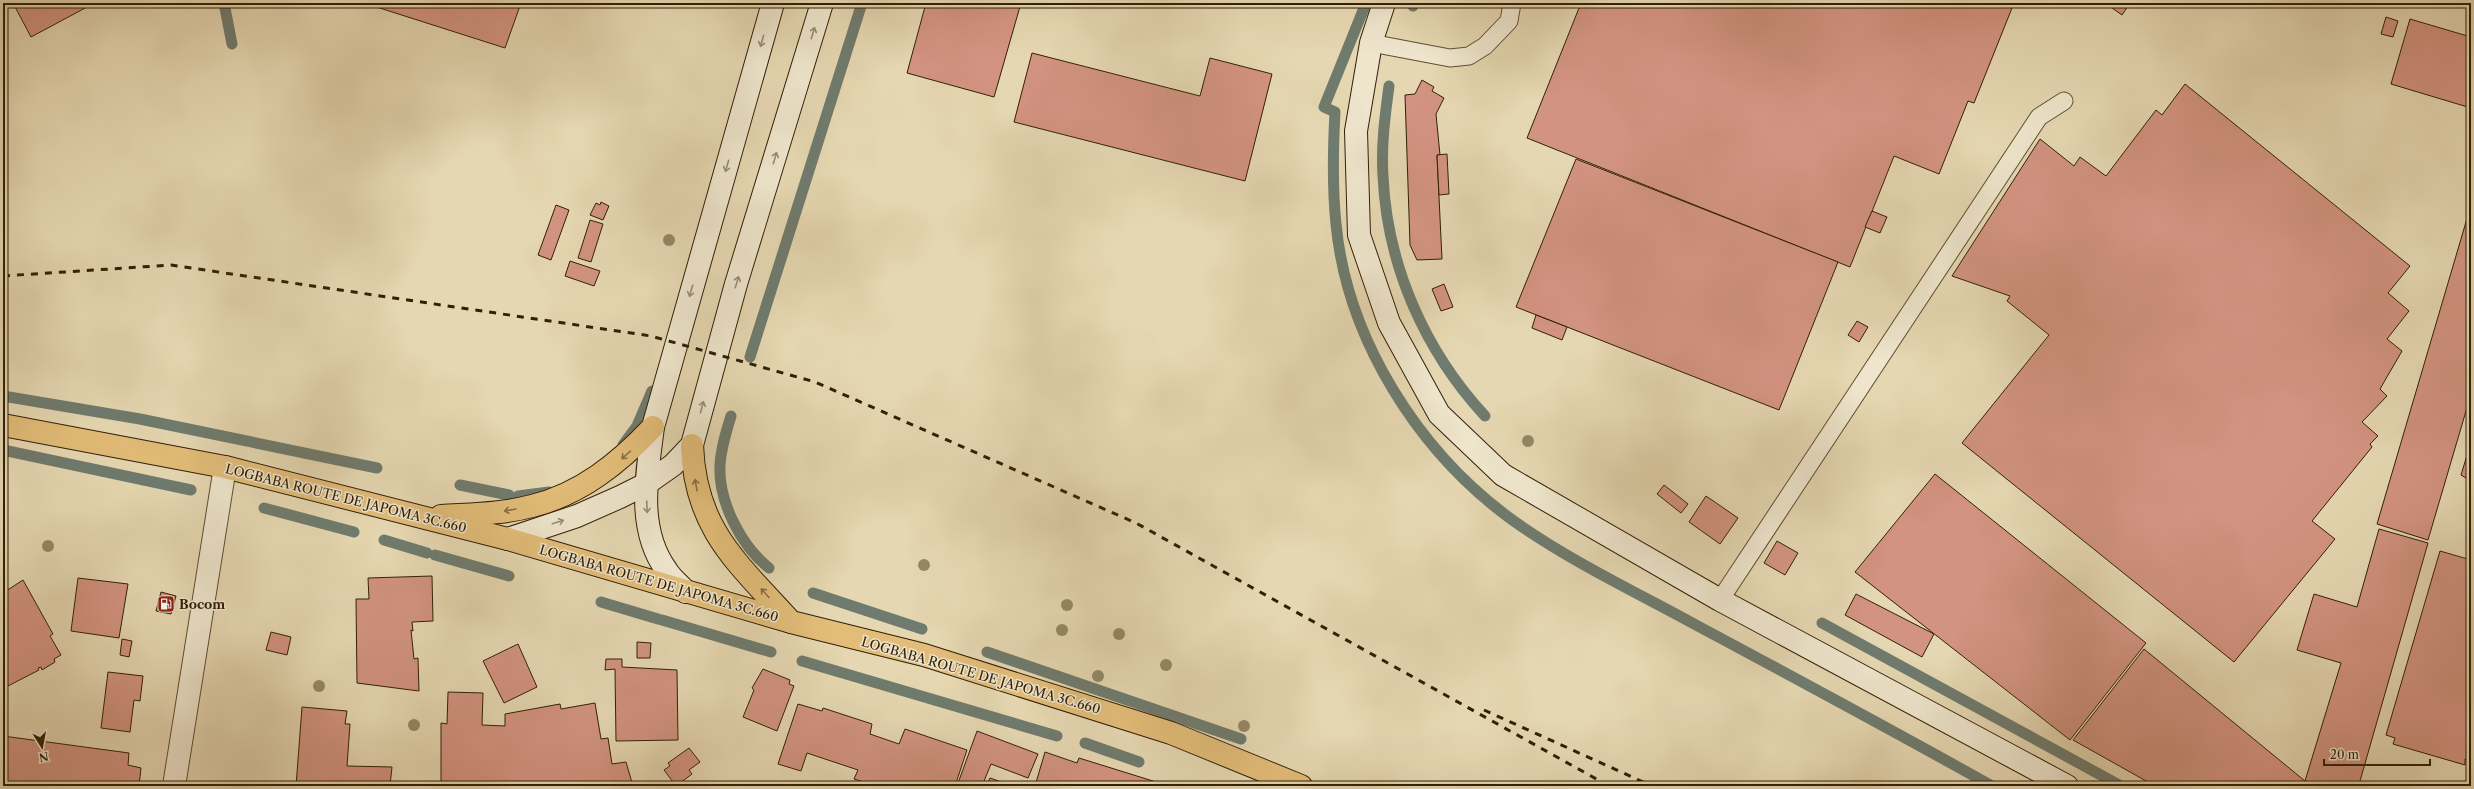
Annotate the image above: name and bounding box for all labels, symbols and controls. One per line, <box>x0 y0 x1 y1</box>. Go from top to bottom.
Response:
one-way arrow <box>810 27 817 40</box>
one-way arrow <box>758 34 765 47</box>
one-way arrow <box>772 151 779 164</box>
one-way arrow <box>723 159 730 172</box>
one-way arrow <box>734 275 741 288</box>
one-way arrow <box>687 284 695 297</box>
one-way arrow <box>699 401 707 414</box>
one-way arrow <box>620 450 631 459</box>
street label: LOGBABA ROUTE DE JAPOMA 3C.660 <box>224 460 468 536</box>
one-way arrow <box>692 479 700 492</box>
one-way arrow <box>643 500 650 513</box>
one-way arrow <box>504 507 517 515</box>
one-way arrow <box>552 518 565 525</box>
street label: LOGBABA ROUTE DE JAPOMA 3C.660 <box>538 541 780 625</box>
one-way arrow <box>761 588 770 598</box>
fuel station icon: Bocom <box>156 594 176 614</box>
place label: Bocom <box>179 596 225 612</box>
street label: LOGBABA ROUTE DE JAPOMA 3C.660 <box>860 633 1102 717</box>
north arrow <box>22 727 62 767</box>
scale bar <box>2324 741 2430 767</box>
text: 20 m <box>2330 747 2359 762</box>
text: N <box>37 749 50 765</box>

